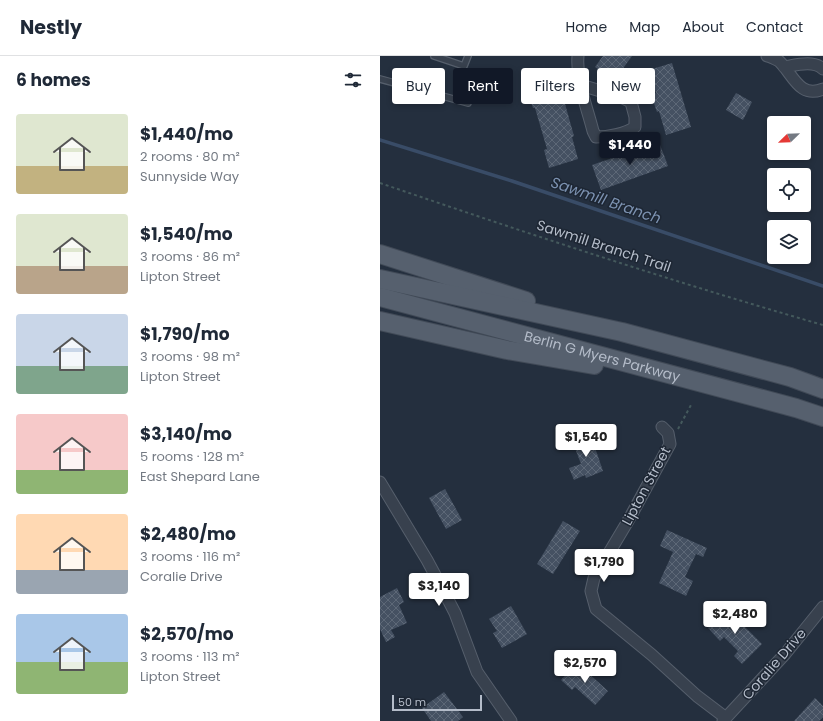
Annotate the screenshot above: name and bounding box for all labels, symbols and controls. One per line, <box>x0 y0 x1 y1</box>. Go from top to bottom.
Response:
text: Nestly <box>20 14 82 41</box>
text: Home <box>565 17 607 37</box>
text: Map <box>629 17 660 37</box>
text: About <box>682 17 724 37</box>
text: Contact <box>746 17 803 37</box>
text: 6 homes <box>16 68 91 92</box>
chip: Buy <box>392 68 445 104</box>
chip: Rent <box>453 68 513 104</box>
chip: Filters <box>521 68 589 104</box>
chip: New <box>597 68 655 104</box>
icon: filters <box>342 69 364 91</box>
north arrow <box>767 116 811 160</box>
map controls <box>767 116 811 264</box>
text: $1,440/mo <box>140 122 233 146</box>
icon: home <box>48 130 96 178</box>
pin: $1,440 <box>597 132 663 166</box>
text: $1,440 <box>608 135 652 154</box>
text: 2 rooms · 80 m² <box>140 147 240 166</box>
text: Sunnyside Way <box>140 167 239 186</box>
button: locate <box>767 168 811 212</box>
water label: Sawmill Branch <box>548 171 664 229</box>
street label: Sawmill Branch Trail <box>534 215 674 277</box>
button: layers <box>767 220 811 264</box>
text: $1,540/mo <box>140 222 233 246</box>
icon: home <box>48 230 96 278</box>
text: 3 rooms · 86 m² <box>140 247 240 266</box>
text: Lipton Street <box>140 267 221 286</box>
text: $1,790/mo <box>140 322 230 346</box>
street label: Berlin G Myers Parkway <box>522 326 682 387</box>
icon: home <box>48 330 96 378</box>
text: 3 rooms · 98 m² <box>140 347 240 366</box>
text: Lipton Street <box>140 367 221 386</box>
text: $3,140/mo <box>140 422 232 446</box>
pin: $1,540 <box>553 424 619 458</box>
text: $1,540 <box>565 427 607 446</box>
icon: home <box>48 430 96 478</box>
street label: Lipton Street <box>617 443 675 529</box>
text: 5 rooms · 128 m² <box>140 447 244 466</box>
text: East Shepard Lane <box>140 467 260 486</box>
text: $2,480/mo <box>140 522 236 546</box>
icon: home <box>48 530 96 578</box>
text: 3 rooms · 116 m² <box>140 547 240 566</box>
pin: $1,790 <box>571 549 637 583</box>
text: $1,790 <box>584 552 624 571</box>
text: Coralie Drive <box>140 567 223 586</box>
pin: $3,140 <box>406 573 472 607</box>
text: $3,140 <box>418 576 460 595</box>
pin: $2,480 <box>702 601 768 635</box>
text: $2,480 <box>712 604 758 623</box>
text: $2,570/mo <box>140 622 234 646</box>
street label: Coralie Drive <box>737 624 811 704</box>
icon: home <box>48 630 96 678</box>
text: 3 rooms · 113 m² <box>140 647 240 666</box>
pin: $2,570 <box>552 650 618 684</box>
text: $2,570 <box>563 653 607 672</box>
text: Lipton Street <box>140 667 221 686</box>
scale bar <box>392 693 482 712</box>
text: 50 m <box>398 694 426 710</box>

